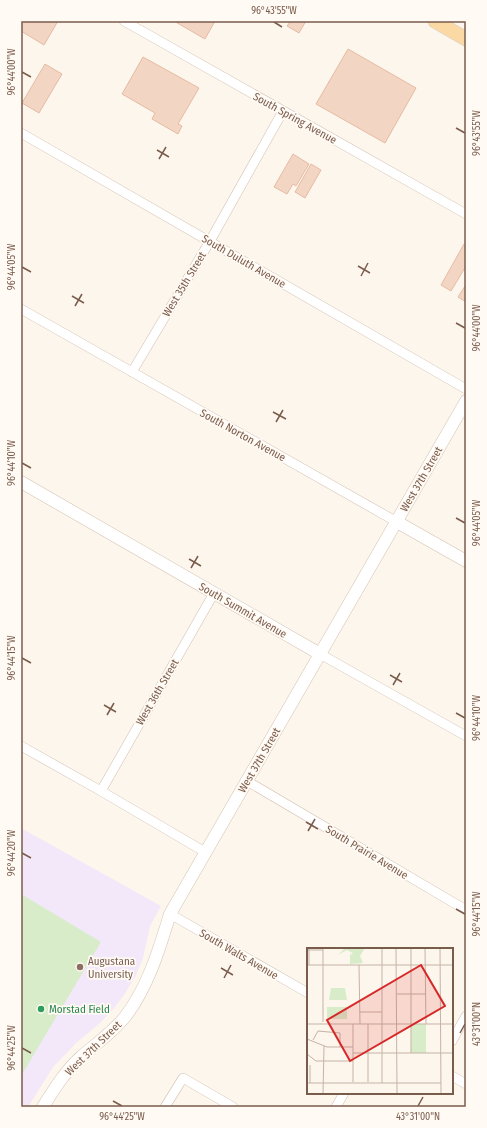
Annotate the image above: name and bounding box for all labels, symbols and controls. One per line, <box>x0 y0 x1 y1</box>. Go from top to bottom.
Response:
text: 96°43'55"W <box>251 5 297 17</box>
text: 96°44'00"W <box>6 48 18 96</box>
street label: South Spring Avenue <box>251 90 339 147</box>
text: 96°43'55"W <box>471 110 483 156</box>
street label: South Duluth Avenue <box>199 232 288 291</box>
text: 96°44'05"W <box>6 243 18 290</box>
street label: West 35th Street <box>160 249 209 319</box>
text: 96°44'00"W <box>471 304 483 352</box>
street label: South Norton Avenue <box>198 406 288 464</box>
text: 96°44'10"W <box>6 440 18 486</box>
street label: West 37th Street <box>398 444 445 514</box>
text: 96°44'05"W <box>471 499 483 546</box>
street label: South Summit Avenue <box>197 580 289 641</box>
text: 96°44'15"W <box>6 635 18 681</box>
street label: West 36th Street <box>133 657 182 727</box>
text: 96°44'10"W <box>471 695 483 741</box>
street label: West 37th Street <box>236 725 283 795</box>
street label: South Prairie Avenue <box>323 823 410 882</box>
text: 96°44'20"W <box>6 829 18 876</box>
text: 96°44'15"W <box>471 891 483 937</box>
street label: South Walts Avenue <box>197 927 281 982</box>
inset map <box>307 948 453 1094</box>
place label: Augustana University <box>88 955 135 981</box>
marker: Augustana University <box>75 962 85 972</box>
text: 43°31'00"N <box>471 1002 483 1046</box>
place label: Morstad Field <box>49 1003 110 1016</box>
marker: Morstad Field <box>36 1004 46 1014</box>
street label: West 37th Street <box>63 1018 124 1078</box>
text: 96°44'25"W <box>6 1025 18 1071</box>
text: 96°44'25"W <box>99 1111 145 1123</box>
text: 43°31'00"N <box>396 1111 440 1123</box>

